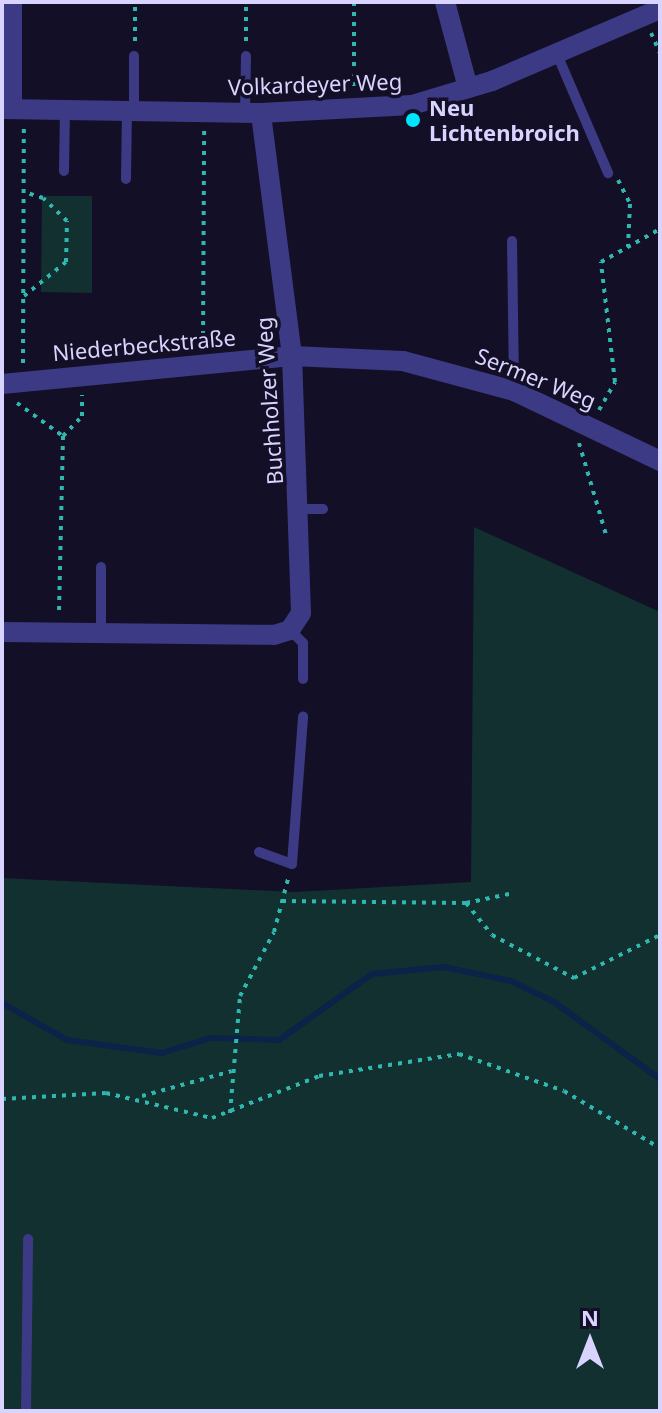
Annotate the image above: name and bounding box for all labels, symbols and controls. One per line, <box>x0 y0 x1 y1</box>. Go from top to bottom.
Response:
street label: Volkardeyer Weg <box>227 68 403 100</box>
place label: Neu Lichtenbroich <box>429 94 580 146</box>
marker: Neu Lichtenbroich <box>404 111 422 129</box>
street label: Buchholzer Weg <box>250 316 288 486</box>
street label: Niederbeckstraße <box>51 324 237 366</box>
street label: Sermer Weg <box>472 342 600 414</box>
north arrow <box>550 1301 630 1381</box>
text: N <box>581 1302 599 1332</box>

